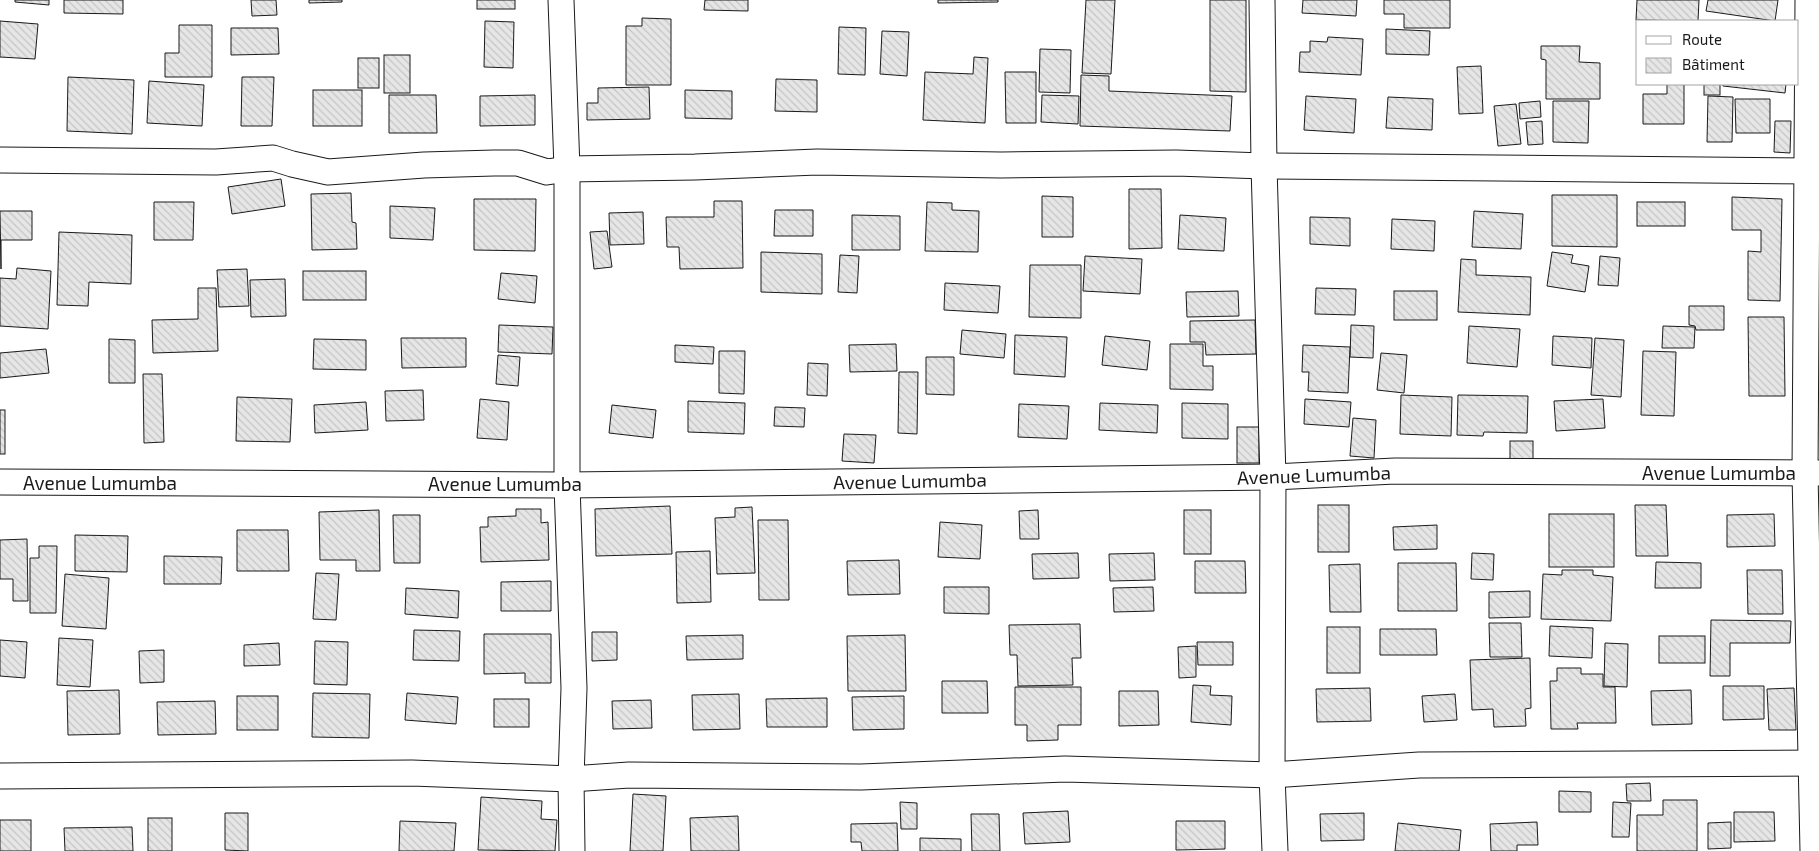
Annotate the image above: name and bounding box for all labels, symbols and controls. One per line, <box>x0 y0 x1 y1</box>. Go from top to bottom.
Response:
legend <box>1636 20 1799 85</box>
text: Route <box>1682 30 1722 48</box>
text: Bâtiment <box>1682 55 1745 73</box>
street label: Avenue Lumumba <box>1237 460 1391 489</box>
street label: Avenue Lumumba <box>1642 461 1796 484</box>
street label: Avenue Lumumba <box>833 468 987 493</box>
street label: Avenue Lumumba <box>23 471 177 494</box>
street label: Avenue Lumumba <box>428 472 582 495</box>

